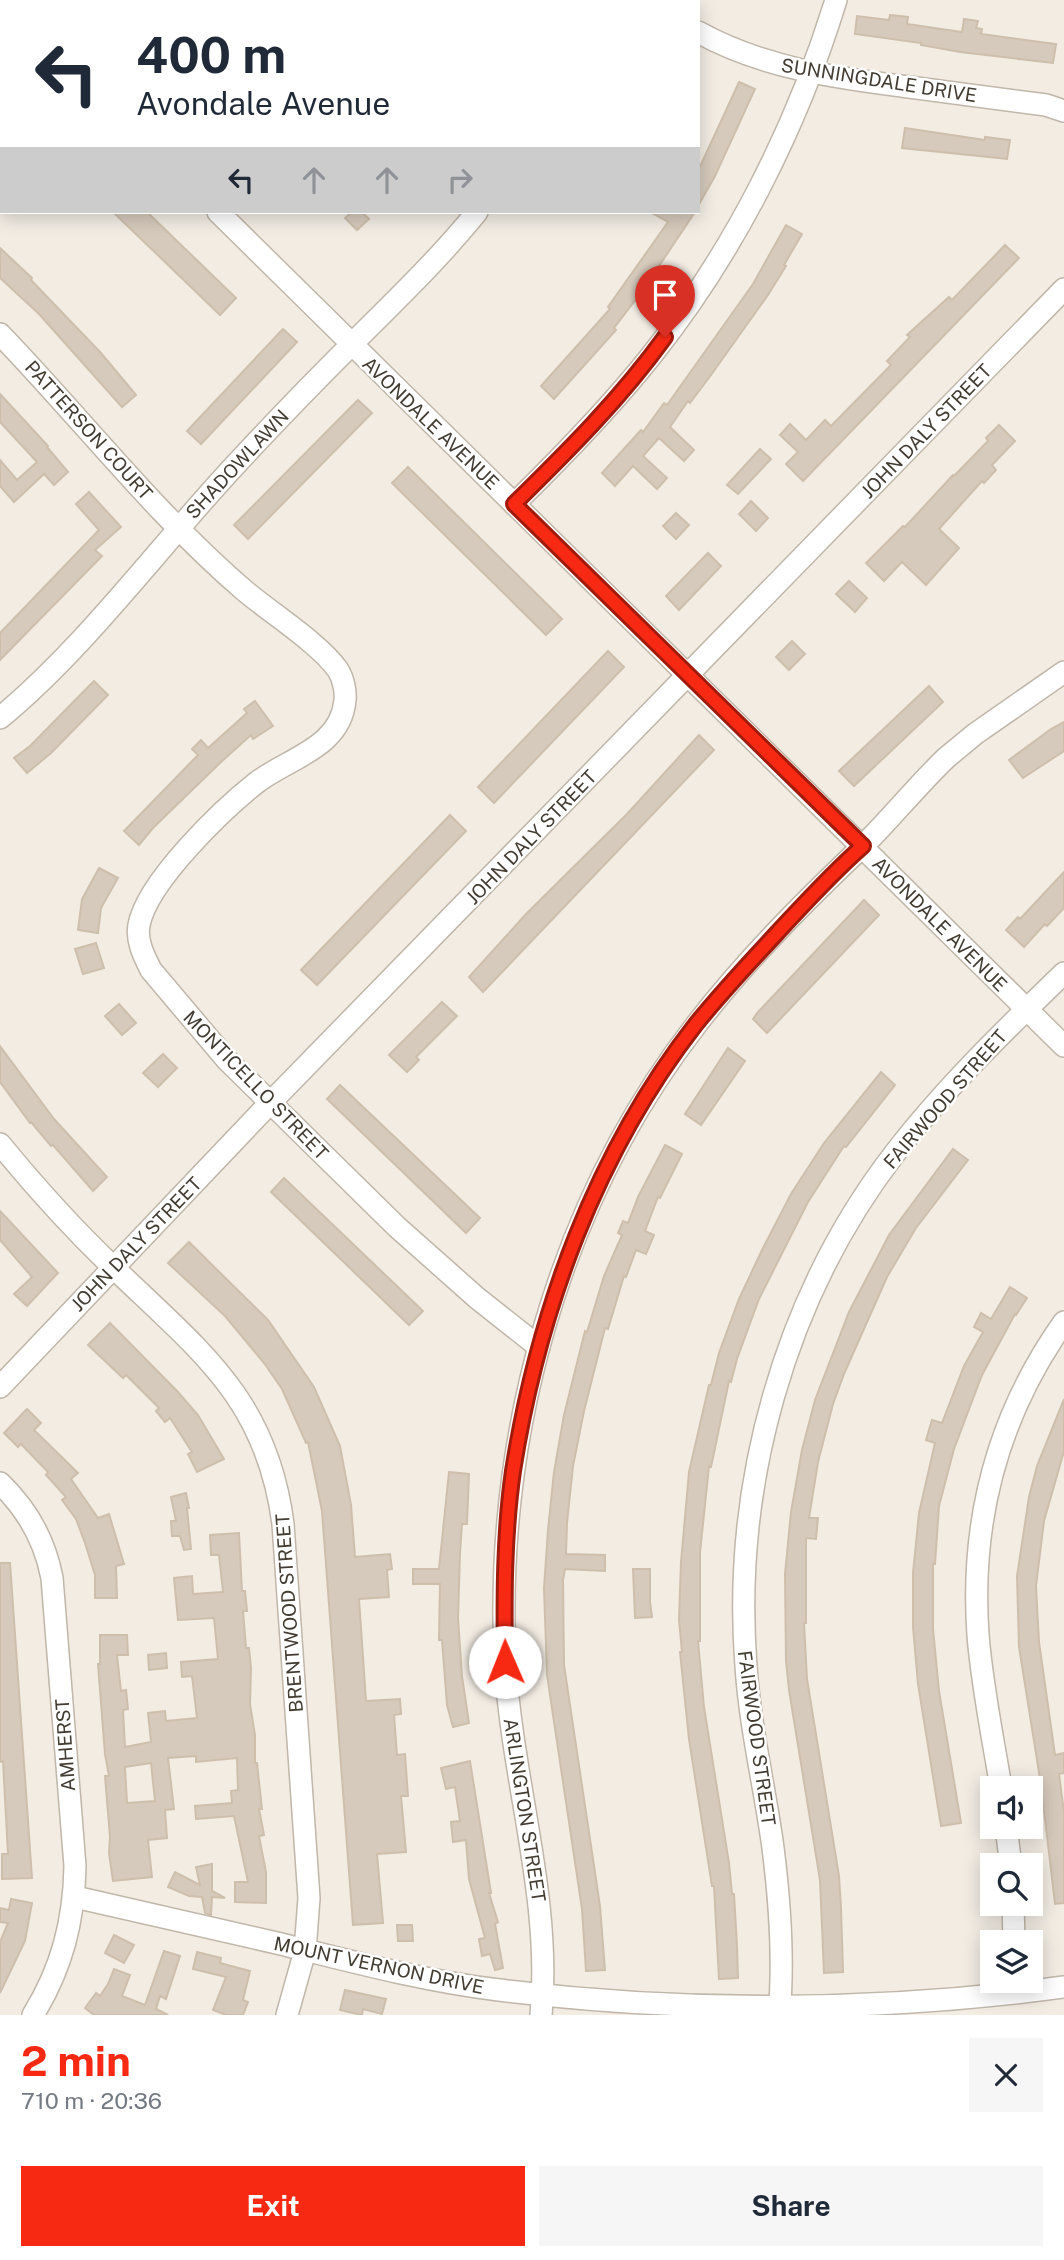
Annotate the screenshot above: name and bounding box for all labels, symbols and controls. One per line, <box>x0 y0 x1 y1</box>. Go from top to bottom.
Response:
text: 400 m <box>136 26 286 84</box>
icon: left <box>21 28 112 119</box>
street label: SUNNINGDALE DRIVE <box>780 54 978 106</box>
text: Avondale Avenue <box>136 85 390 122</box>
icon: left <box>222 161 260 199</box>
icon: ahead <box>295 161 333 199</box>
icon: ahead <box>368 161 406 199</box>
icon: right <box>441 161 479 199</box>
pin <box>635 265 695 337</box>
icon: arrive <box>646 276 684 314</box>
street label: AVONDALE AVENUE <box>358 352 504 494</box>
street label: PATTERSON COURT <box>21 356 157 504</box>
street label: JOHN DALY STREET <box>856 359 996 503</box>
street label: SHADOWLAWN <box>181 405 293 523</box>
street label: JOHN DALY STREET <box>461 765 601 909</box>
street label: AVONDALE AVENUE <box>868 852 1012 996</box>
street label: MONTICELLO STREET <box>179 1006 333 1164</box>
street label: FAIRWOOD STREET <box>879 1025 1011 1173</box>
street label: JOHN DALY STREET <box>66 1172 206 1316</box>
street label: BRENTWOOD STREET <box>271 1513 307 1713</box>
position arrow <box>468 1625 542 1699</box>
street label: FAIRWOOD STREET <box>734 1649 780 1827</box>
street label: AMHERST <box>51 1698 79 1792</box>
street label: ARLINGTON STREET <box>500 1716 550 1904</box>
map controls <box>980 1776 1043 1993</box>
button: sound <box>980 1776 1043 1839</box>
button: search <box>980 1853 1043 1916</box>
button: layers <box>980 1930 1043 1993</box>
street label: MOUNT VERNON DRIVE <box>272 1932 486 1998</box>
text: 2 min <box>21 2036 131 2085</box>
button: close <box>969 2038 1043 2112</box>
text: 710 m · 20:36 <box>21 2087 162 2114</box>
button: Exit <box>21 2166 525 2246</box>
button: Share <box>539 2166 1043 2246</box>

